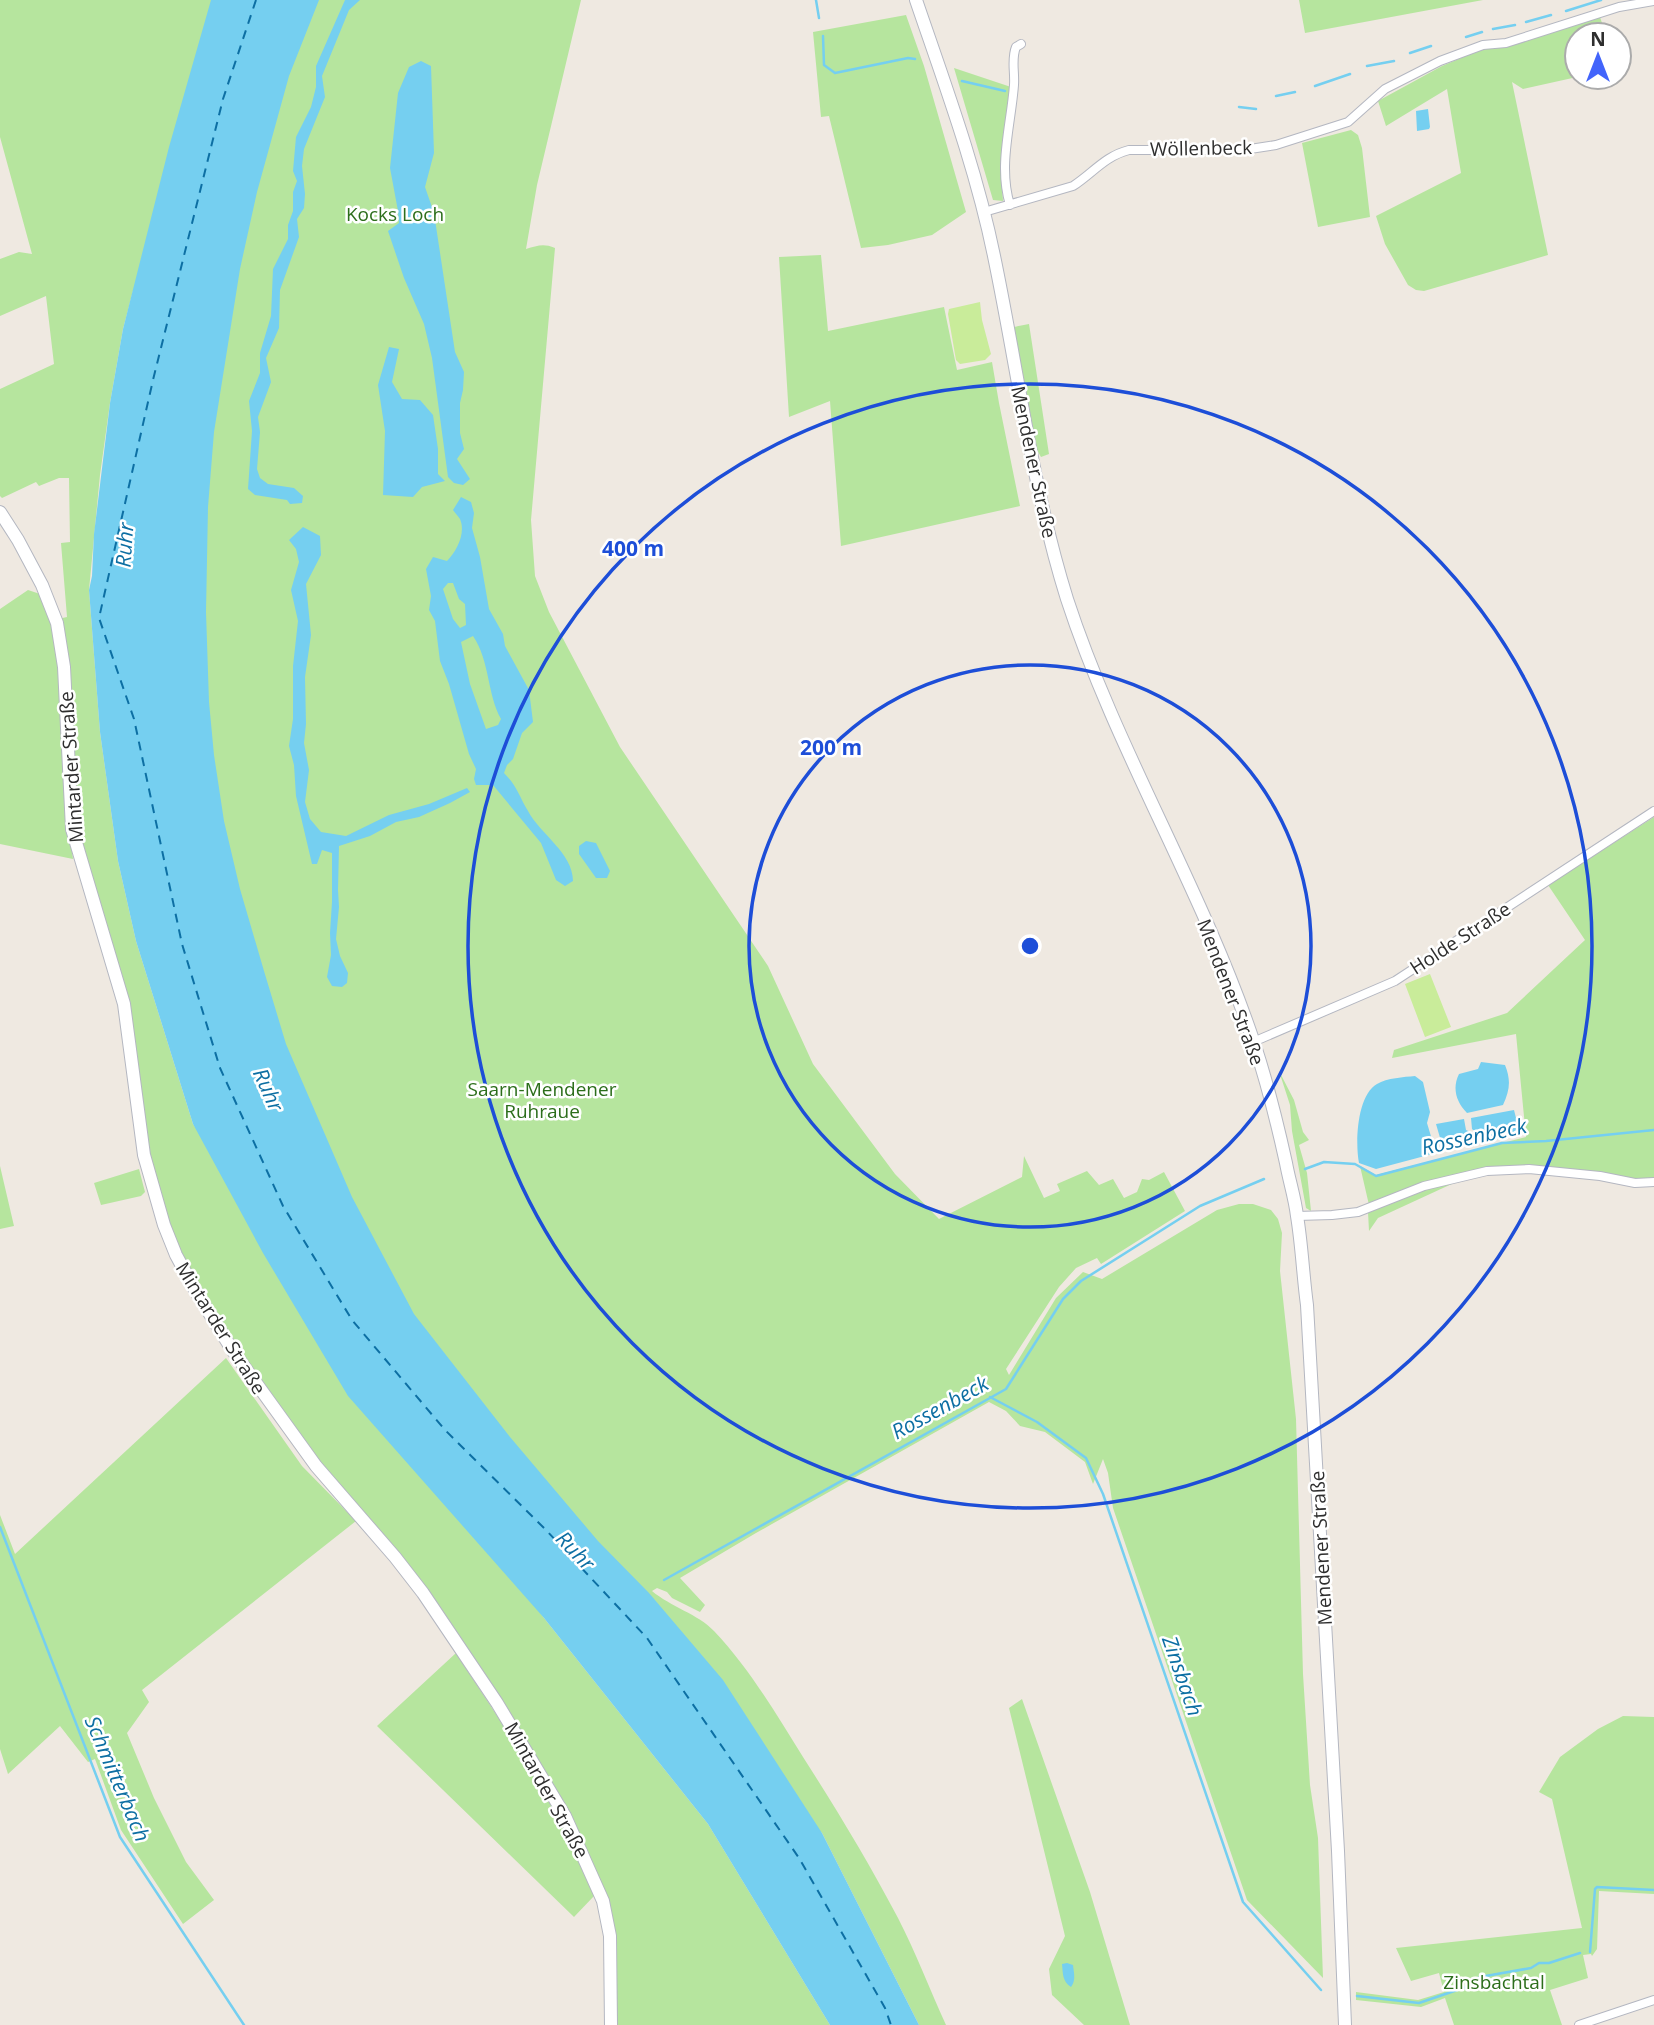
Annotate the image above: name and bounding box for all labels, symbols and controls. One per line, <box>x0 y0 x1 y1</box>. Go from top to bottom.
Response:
north arrow <box>1563 21 1633 91</box>
text: N <box>1590 26 1606 52</box>
street label: Wöllenbeck <box>1150 134 1252 162</box>
park label: Kocks Loch <box>346 201 444 227</box>
street label: Mendener Straße <box>1005 384 1063 540</box>
water label: Ruhr <box>108 521 140 568</box>
text: 400 m <box>602 534 664 562</box>
street label: Mintarder Straße <box>53 690 89 844</box>
text: 200 m <box>800 733 862 761</box>
street label: Holde Straße <box>1404 896 1516 980</box>
street label: Mendener Straße <box>1191 915 1271 1069</box>
centre of rings <box>1018 934 1042 958</box>
water label: Ruhr <box>247 1064 291 1116</box>
park label: Saarn-Mendener Ruhraue <box>468 1076 617 1124</box>
water label: Rossenbeck <box>1419 1111 1530 1161</box>
street label: Mintarder Straße <box>170 1257 272 1399</box>
water label: Rossenbeck <box>886 1369 994 1445</box>
street label: Mendener Straße <box>1304 1470 1338 1626</box>
water label: Ruhr <box>550 1525 602 1577</box>
water label: Zinsbach <box>1156 1631 1210 1720</box>
water label: Schmitterbach <box>79 1711 157 1846</box>
street label: Mintarder Straße <box>499 1717 595 1863</box>
park label: Zinsbachtal <box>1443 1969 1545 1995</box>

